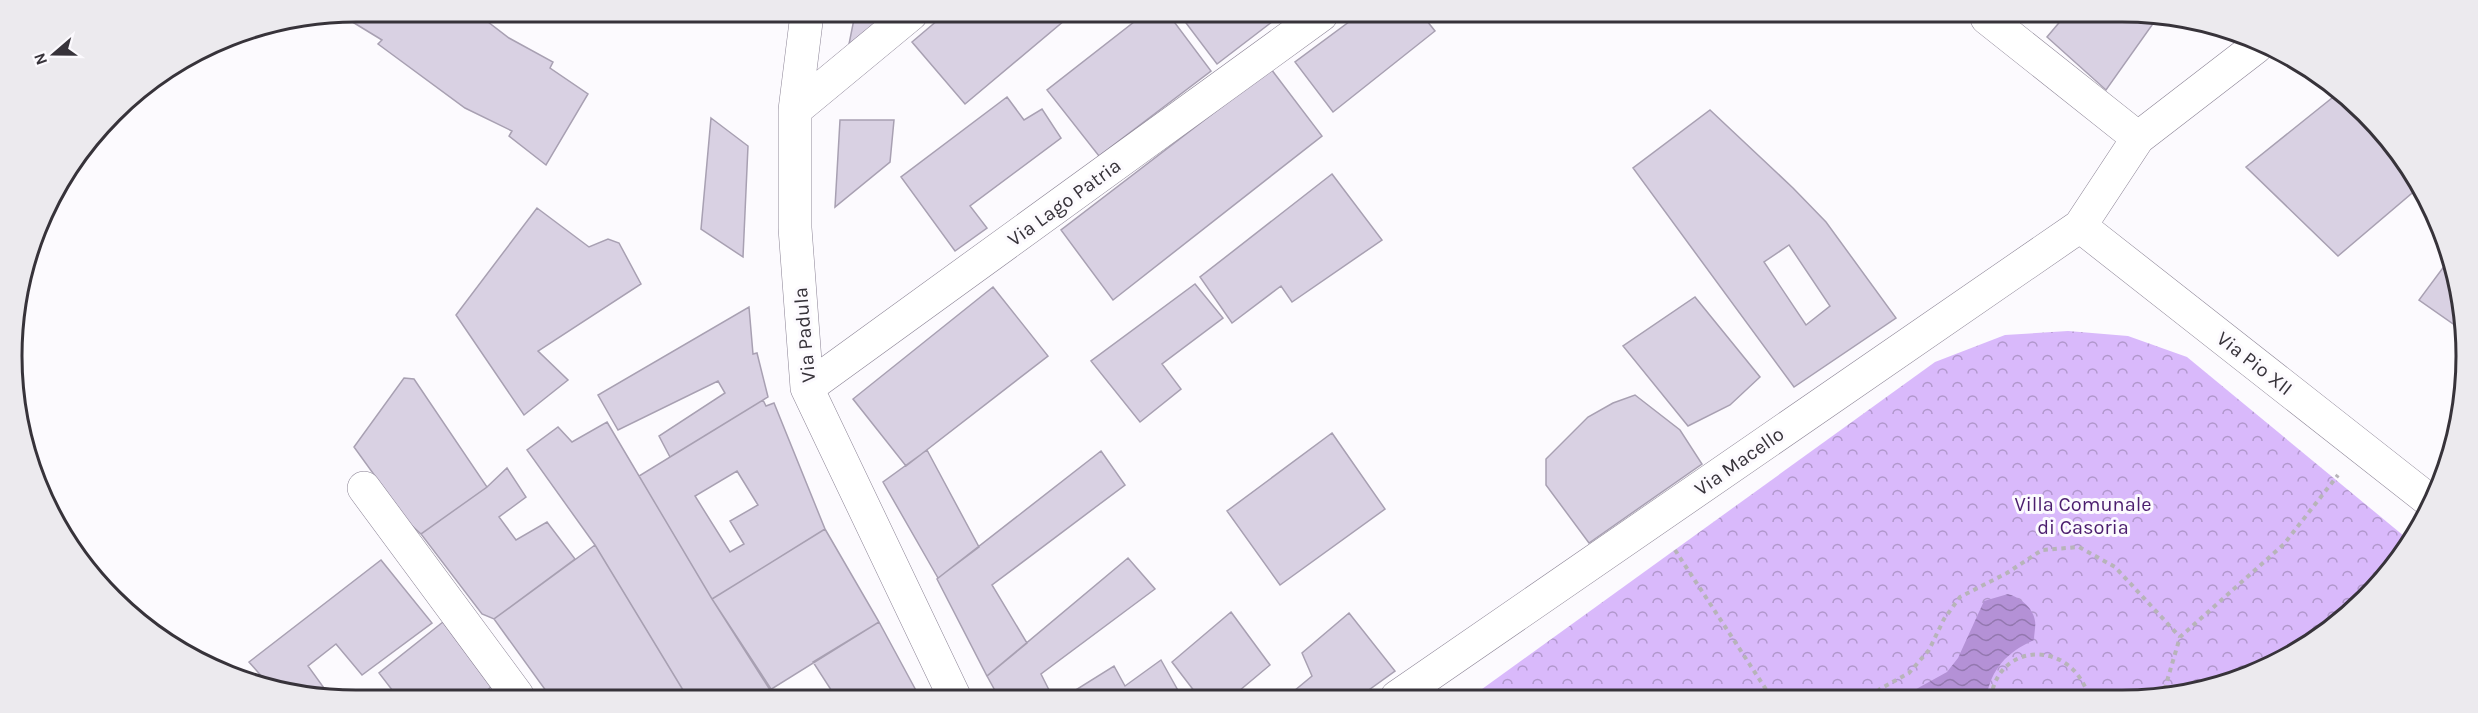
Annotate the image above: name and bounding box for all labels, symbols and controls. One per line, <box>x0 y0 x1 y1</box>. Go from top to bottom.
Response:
north arrow <box>24 24 84 84</box>
text: N <box>29 50 51 68</box>
street label: Via Lago Patria <box>1003 154 1125 251</box>
street label: Via Padula <box>789 286 820 384</box>
street label: Via Pio XII <box>2212 327 2297 400</box>
street label: Via Macello <box>1690 422 1788 501</box>
park label: Villa Comunale di Casoria <box>2014 493 2152 539</box>

